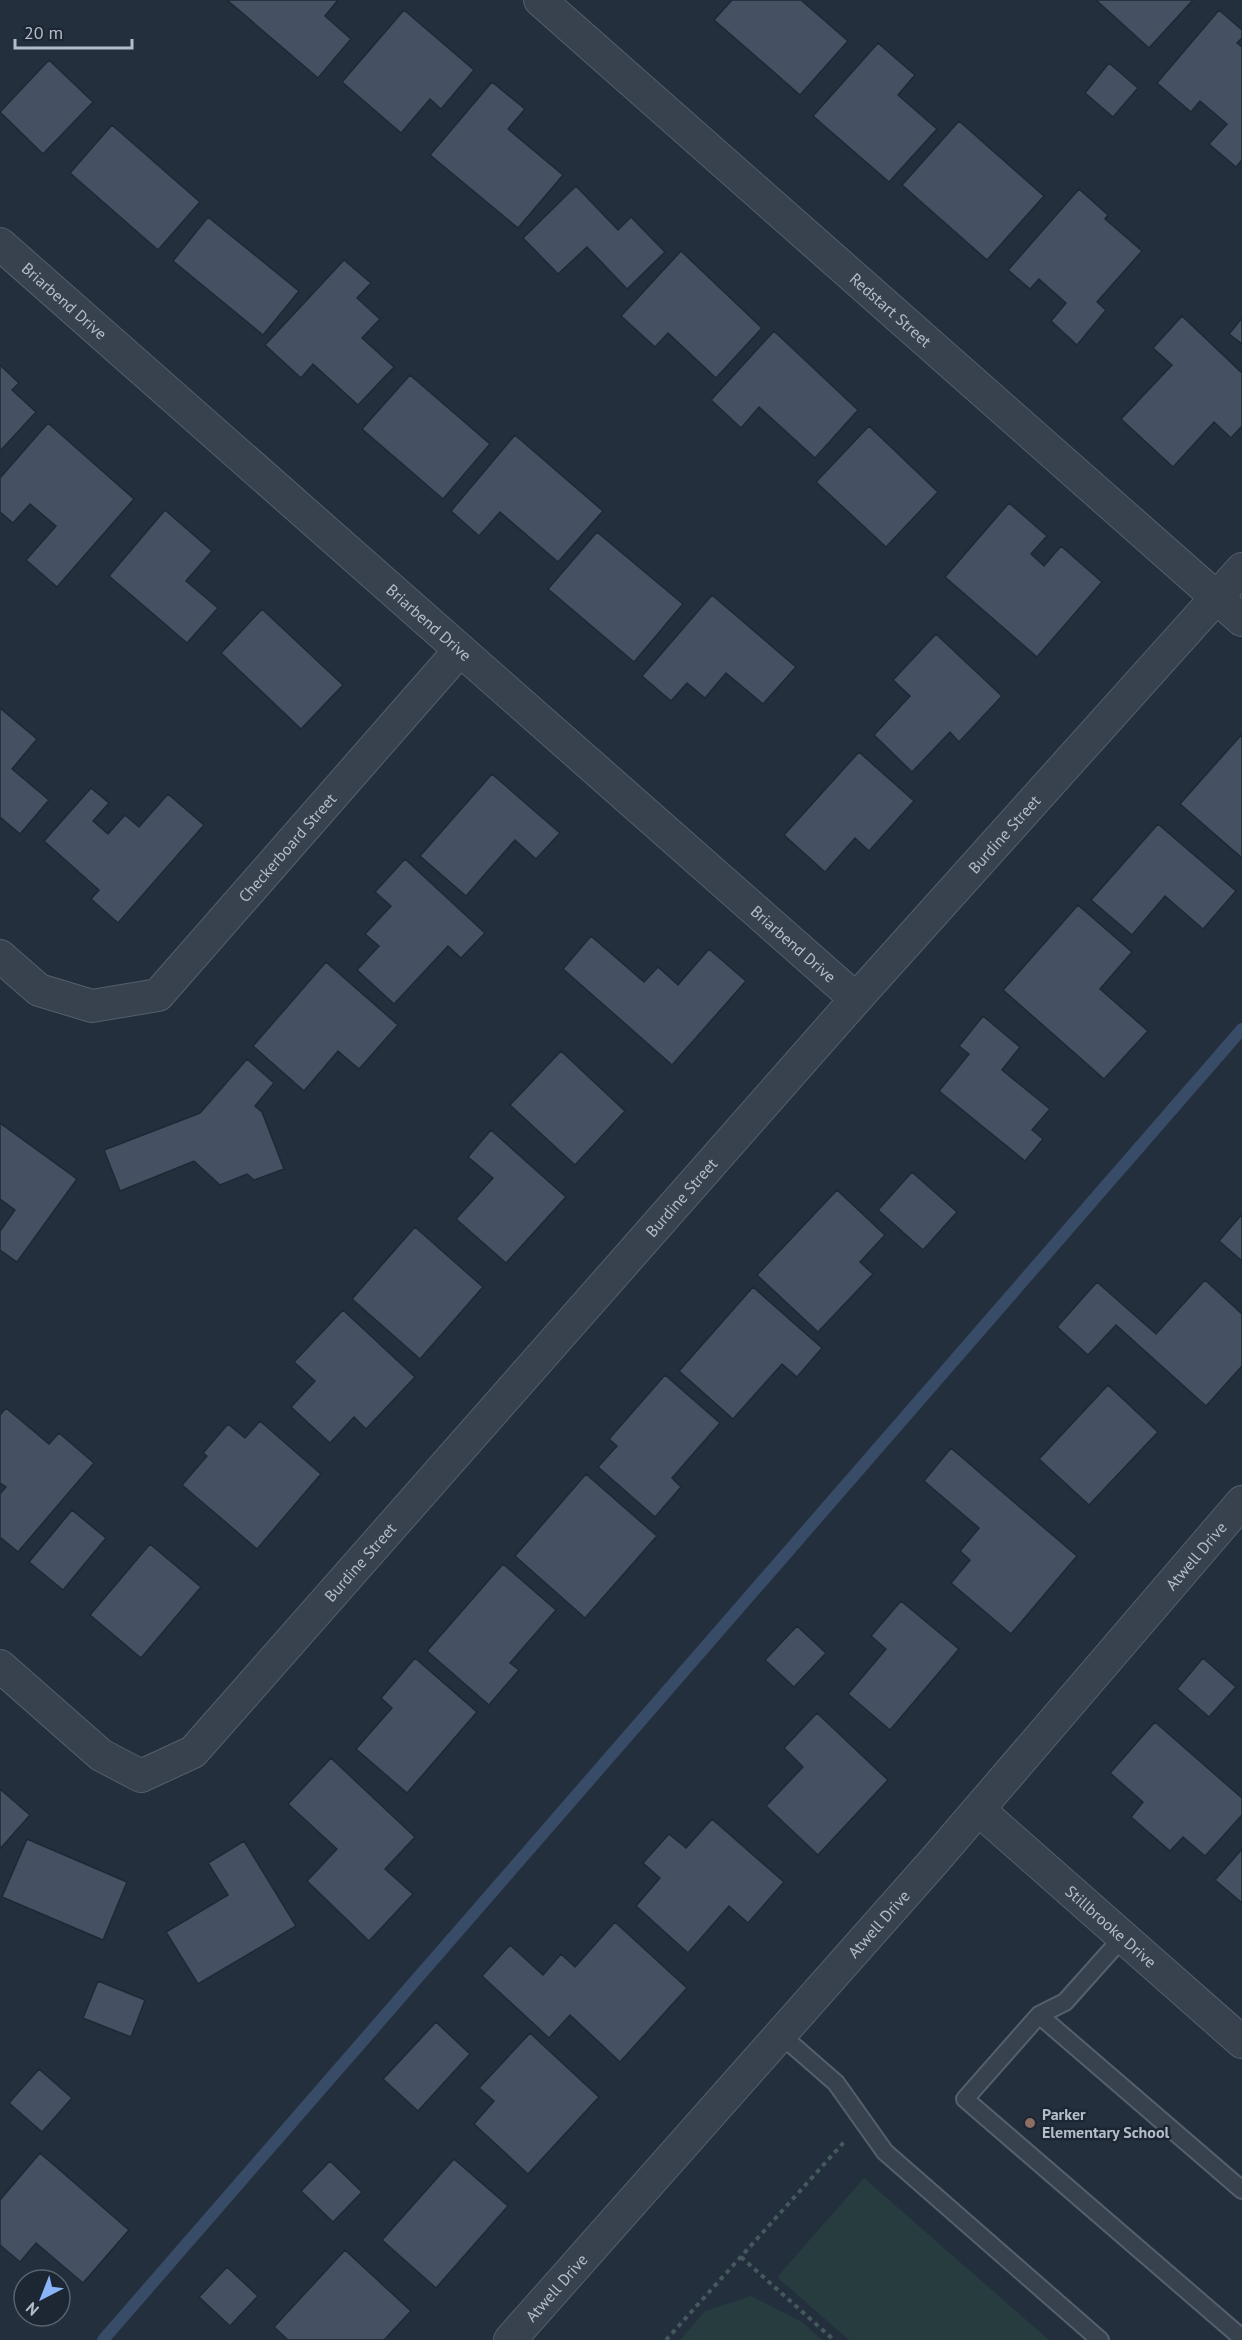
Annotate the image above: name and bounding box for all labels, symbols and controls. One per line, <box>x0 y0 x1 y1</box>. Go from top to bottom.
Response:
scale bar <box>15 12 132 50</box>
text: 20 m <box>24 21 63 44</box>
street label: Briarbend Drive <box>18 258 111 344</box>
street label: Redstart Street <box>846 268 936 351</box>
street label: Briarbend Drive <box>382 580 476 665</box>
street label: Checkerboard Street <box>234 788 341 906</box>
street label: Burdine Street <box>964 790 1045 877</box>
street label: Briarbend Drive <box>747 901 840 987</box>
street label: Burdine Street <box>641 1153 722 1241</box>
street label: Atwell Drive <box>1161 1517 1231 1594</box>
street label: Burdine Street <box>320 1518 401 1606</box>
street label: Stillbrooke Drive <box>1061 1881 1161 1972</box>
street label: Atwell Drive <box>843 1886 914 1962</box>
place label: Parker Elementary School <box>1042 2104 1169 2142</box>
marker: Parker Elementary School <box>1023 2116 1037 2130</box>
street label: Atwell Drive <box>521 2250 592 2326</box>
north arrow <box>12 2268 72 2328</box>
text: N <box>21 2298 43 2320</box>

